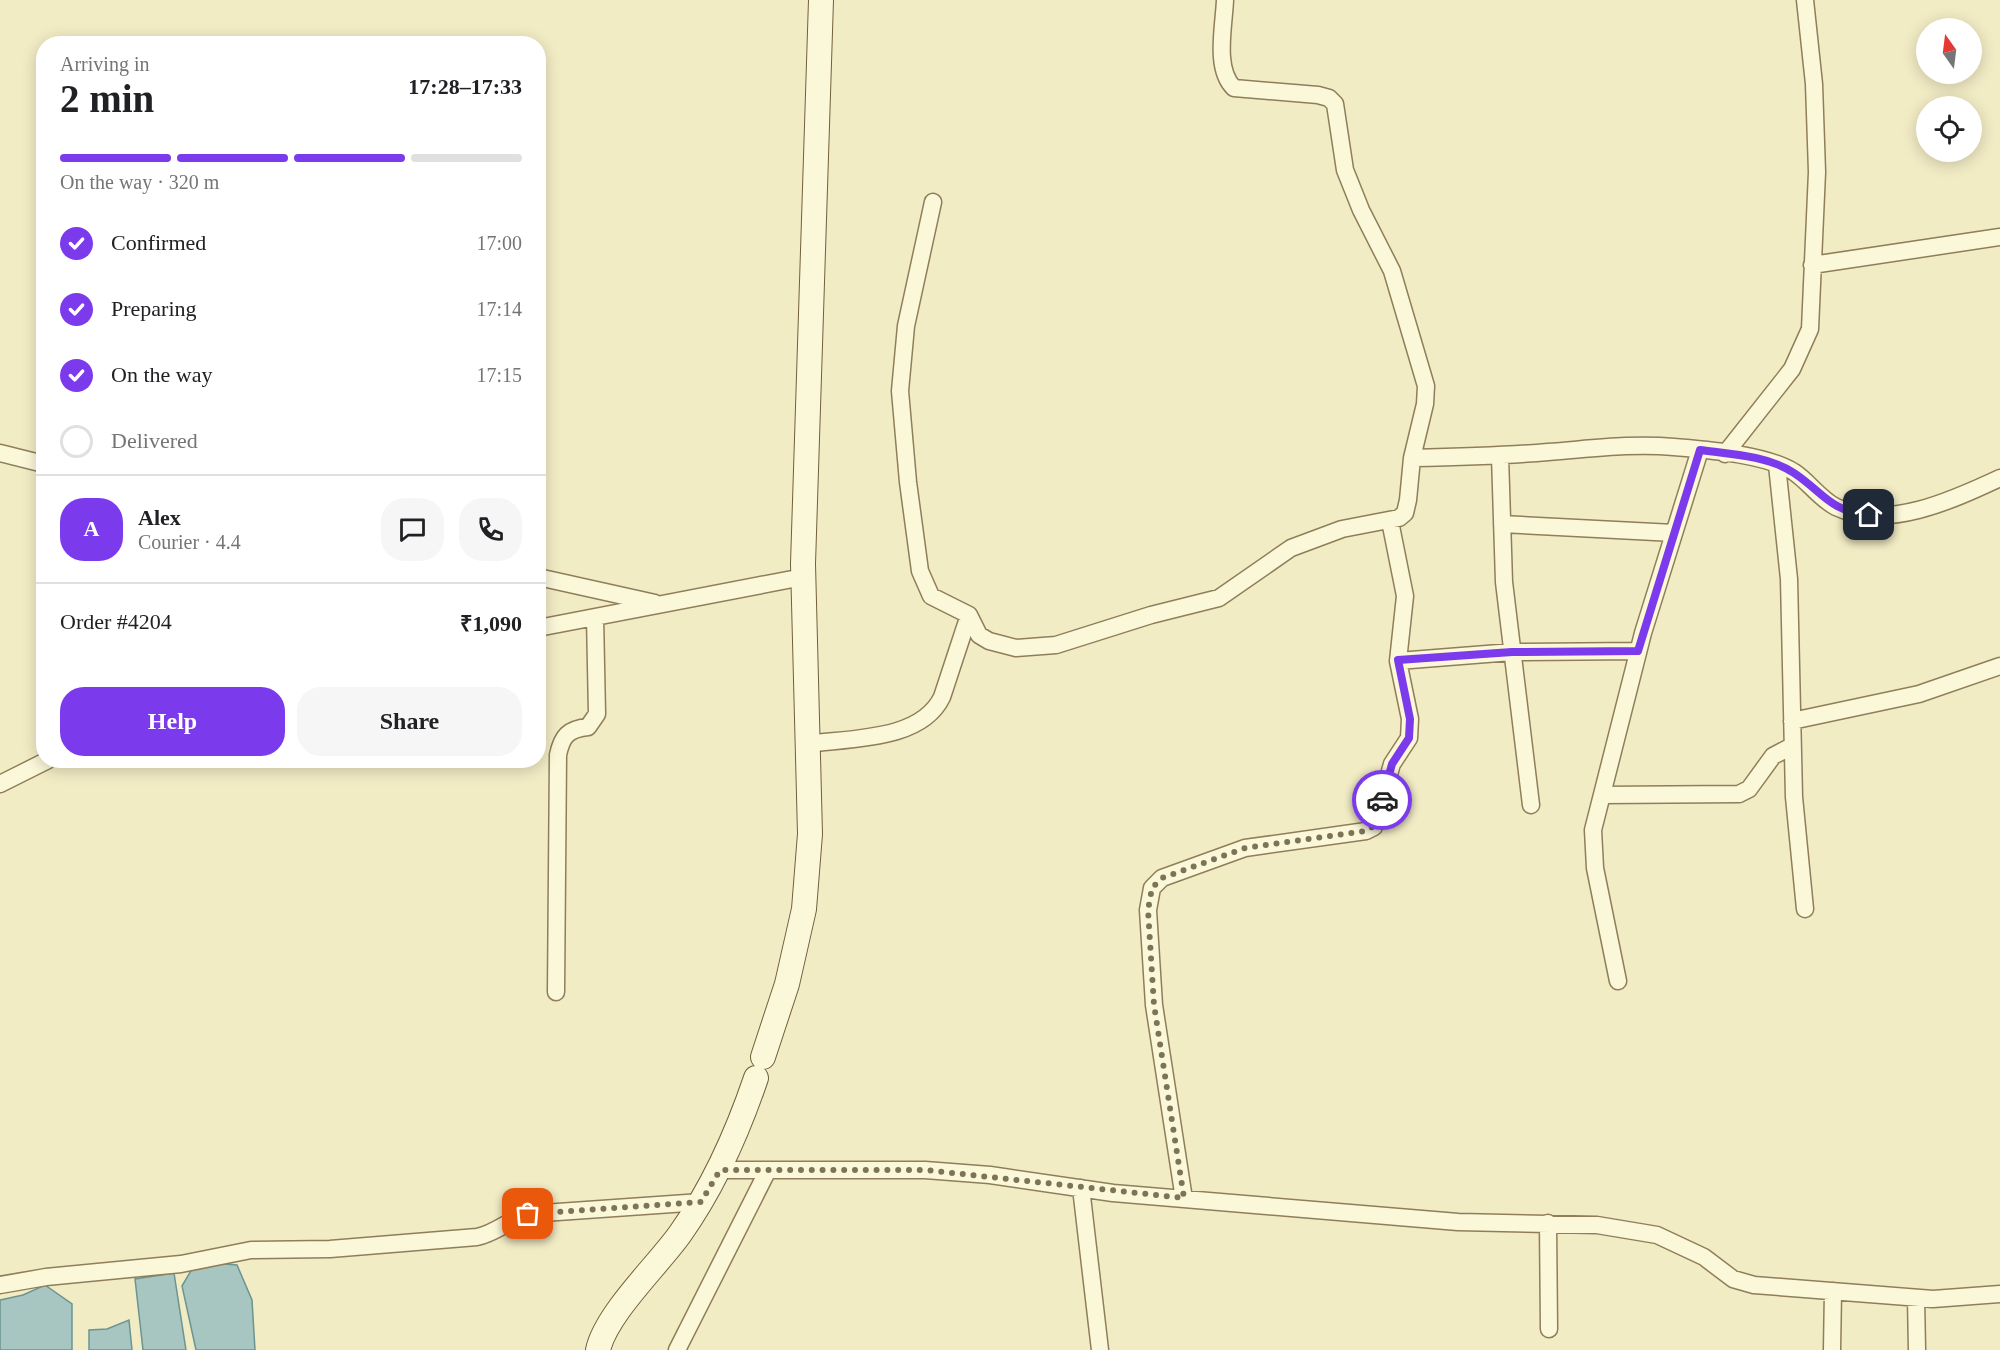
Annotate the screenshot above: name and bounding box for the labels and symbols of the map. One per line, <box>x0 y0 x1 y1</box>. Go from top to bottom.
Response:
north arrow <box>1916 18 1982 84</box>
pin <box>1843 489 1894 540</box>
courier <box>1352 770 1412 830</box>
pin <box>502 1188 553 1239</box>

